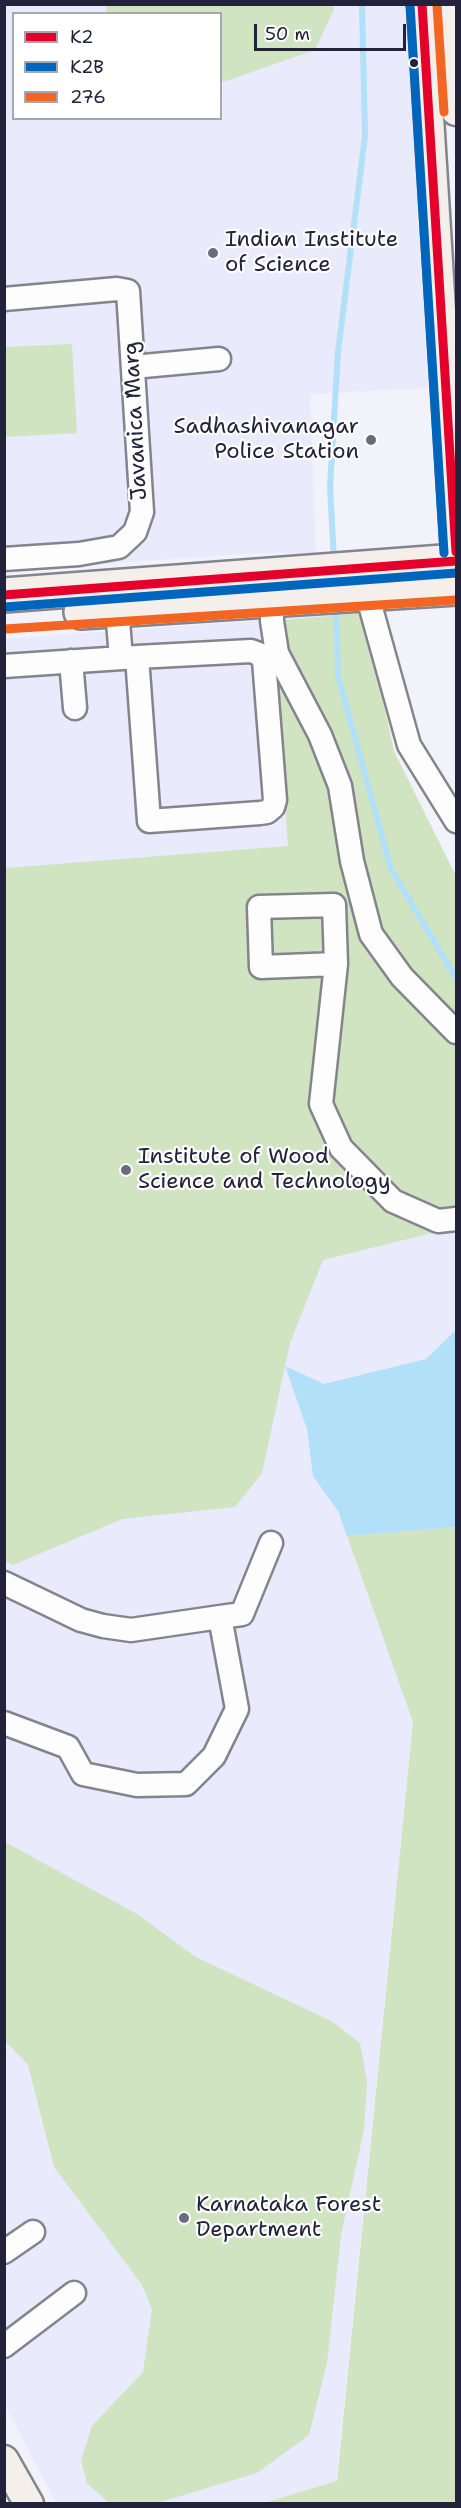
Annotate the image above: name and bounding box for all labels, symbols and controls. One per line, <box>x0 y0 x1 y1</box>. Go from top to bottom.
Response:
legend <box>12 12 222 120</box>
scale bar <box>257 12 408 50</box>
text: 50 m <box>265 22 310 46</box>
text: K2 <box>70 25 94 49</box>
text: K2B <box>70 55 104 79</box>
unlabelled marker <box>408 57 420 69</box>
text: 276 <box>70 85 106 109</box>
place label: Indian Institute of Science <box>225 227 398 278</box>
marker: Indian Institute of Science <box>206 246 220 260</box>
street label: Javanica Marg <box>119 341 153 501</box>
place label: Sadhashivanagar Police Station <box>173 414 359 466</box>
marker: Sadhashivanagar Police Station <box>364 433 378 447</box>
place label: Institute of Wood Science and Technology <box>138 1144 391 1196</box>
marker: Institute of Wood Science and Technology <box>119 1163 133 1177</box>
place label: Karnataka Forest Department <box>196 2192 381 2244</box>
marker: Karnataka Forest Department <box>177 2211 191 2225</box>

